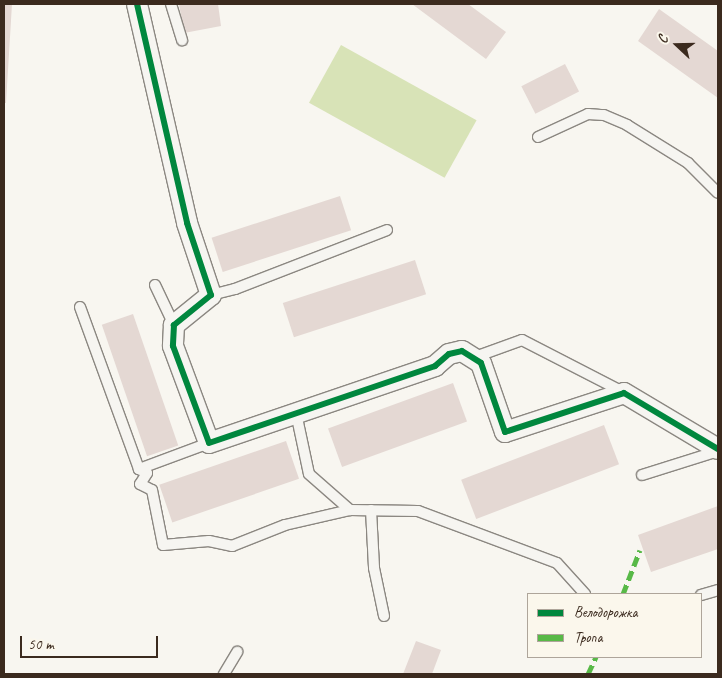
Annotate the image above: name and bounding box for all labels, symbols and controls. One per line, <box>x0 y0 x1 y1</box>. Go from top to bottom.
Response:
north arrow <box>652 20 702 70</box>
text: С <box>653 33 672 46</box>
legend <box>527 593 702 658</box>
text: Велодорожка <box>574 603 637 622</box>
scale bar <box>22 626 160 658</box>
text: Тропа <box>574 628 602 647</box>
text: 50 m <box>28 635 54 654</box>

